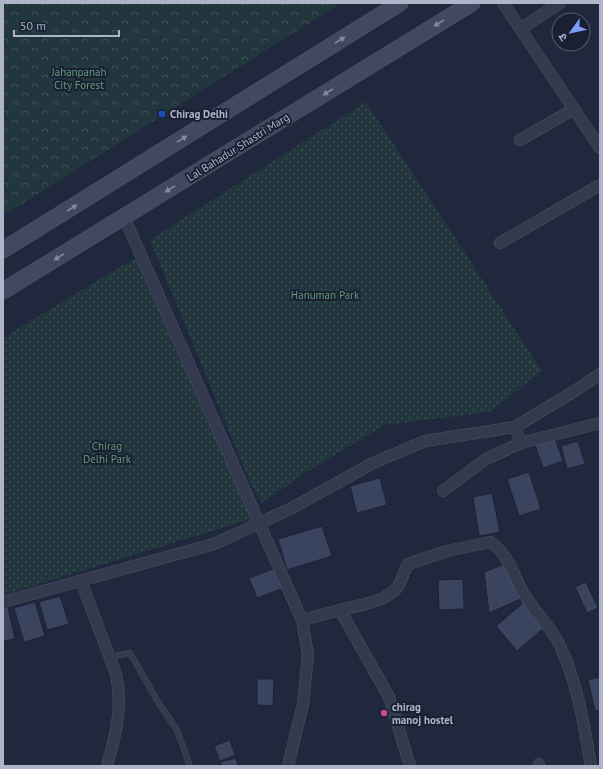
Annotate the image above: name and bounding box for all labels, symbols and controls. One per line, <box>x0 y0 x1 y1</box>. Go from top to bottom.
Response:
scale bar <box>14 12 119 38</box>
north arrow <box>551 12 591 52</box>
text: 50 m <box>20 18 46 33</box>
one-way arrow <box>433 20 445 27</box>
text: उ <box>555 30 570 44</box>
one-way arrow <box>334 37 346 44</box>
park label: Jahanpanah City Forest <box>50 65 107 92</box>
one-way arrow <box>322 88 334 95</box>
place label: Chirag Delhi <box>170 107 228 121</box>
marker: Chirag Delhi <box>157 109 167 119</box>
street label: Lal Bahadur Shastri Marg <box>184 110 292 184</box>
one-way arrow <box>176 135 188 142</box>
one-way arrow <box>165 185 175 193</box>
one-way arrow <box>66 204 78 211</box>
one-way arrow <box>54 253 64 261</box>
park label: Hanuman Park <box>291 288 360 302</box>
park label: Chirag Delhi Park <box>83 439 132 466</box>
place label: chirag manoj hostel <box>392 700 454 727</box>
marker: chirag manoj hostel <box>379 708 389 718</box>

